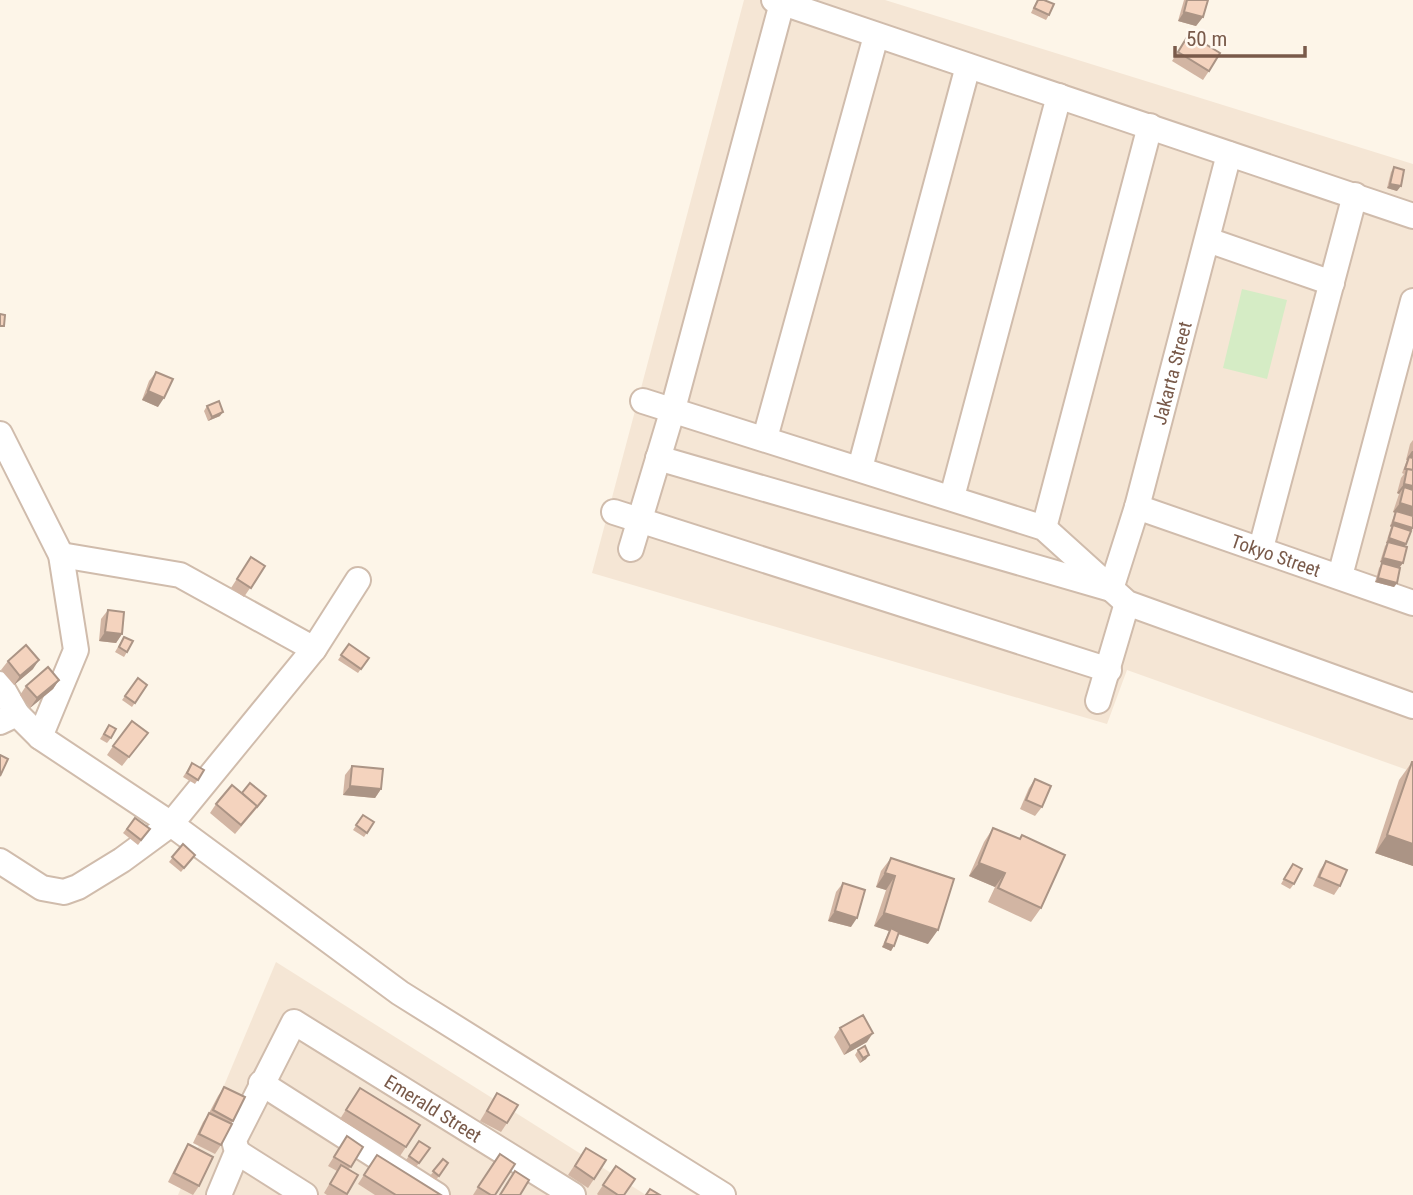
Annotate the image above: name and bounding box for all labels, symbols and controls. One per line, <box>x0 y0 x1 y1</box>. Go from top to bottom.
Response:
scale bar <box>1175 14 1304 58</box>
text: 50 m <box>1186 27 1227 51</box>
street label: Jakarta Street <box>1147 319 1196 427</box>
street label: Tokyo Street <box>1228 529 1324 581</box>
street label: Emerald Street <box>380 1069 486 1147</box>

